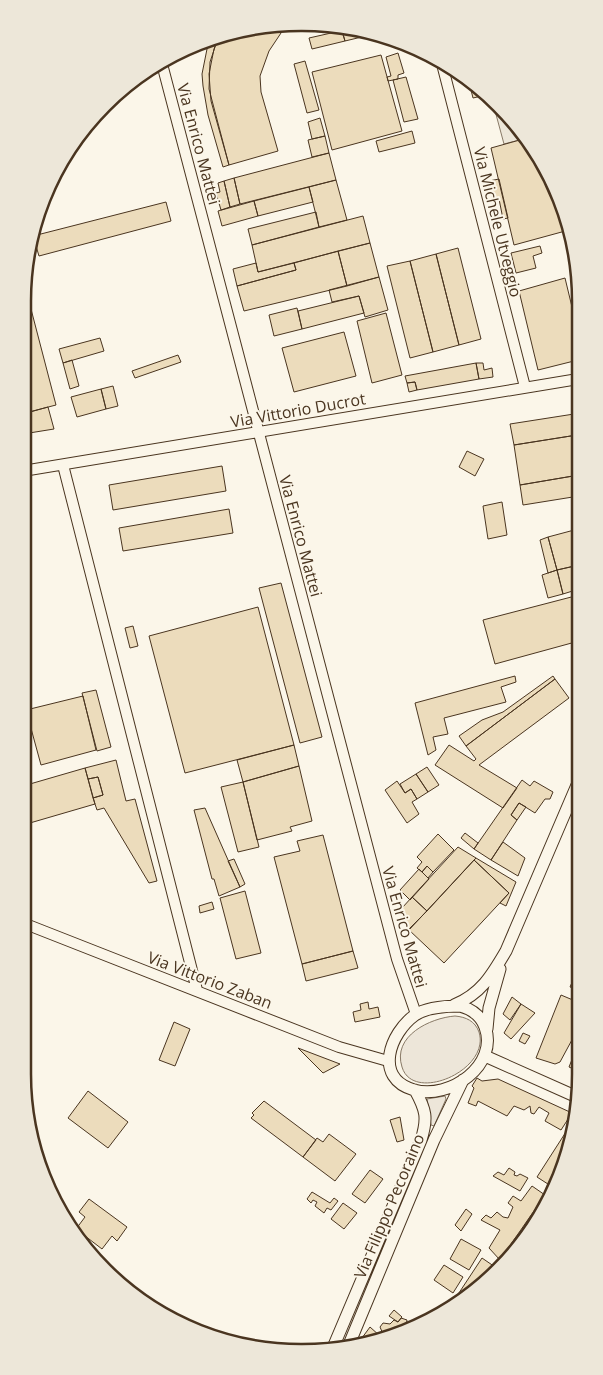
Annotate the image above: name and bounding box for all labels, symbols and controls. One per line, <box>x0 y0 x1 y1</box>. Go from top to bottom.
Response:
street label: Via Enrico Mattei <box>172 81 226 207</box>
street label: Via Michele Utveggio <box>469 145 527 299</box>
street label: Via Vittorio Ducrot <box>229 387 367 433</box>
street label: Via Enrico Mattei <box>274 473 328 599</box>
street label: Via Enrico Mattei <box>377 864 433 990</box>
street label: Via Vittorio Zaban <box>144 946 276 1014</box>
street label: Via Filippo Pecoraino <box>349 1130 429 1282</box>

